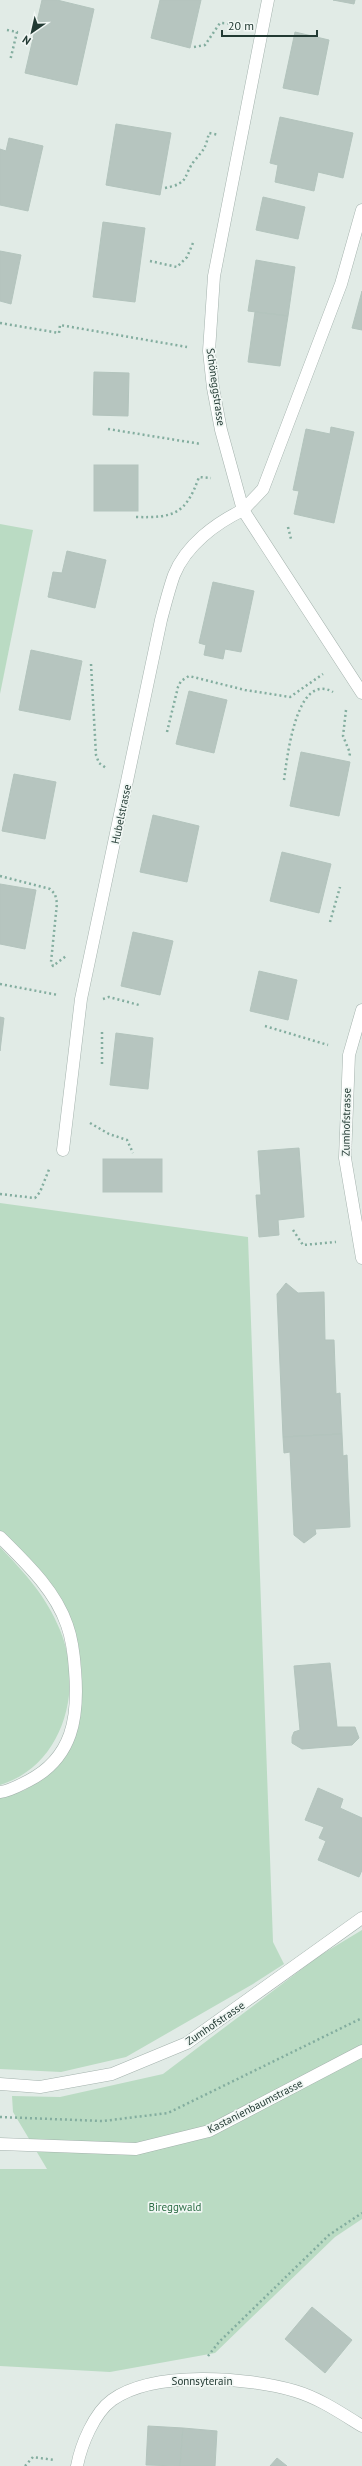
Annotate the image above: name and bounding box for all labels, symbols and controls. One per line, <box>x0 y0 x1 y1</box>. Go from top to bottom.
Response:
north arrow <box>12 12 52 52</box>
scale bar <box>222 12 317 38</box>
text: 20 m <box>228 18 254 33</box>
text: N <box>19 32 33 48</box>
street label: Schöneggstrasse <box>204 347 228 427</box>
street label: Hubelstrasse <box>108 783 134 845</box>
street label: Zumhofstrasse <box>338 1087 354 1156</box>
street label: Zumhofstrasse <box>183 1998 248 2048</box>
street label: Kastanienbaumstrasse <box>205 2076 305 2136</box>
park label: Bireggwald <box>148 2200 202 2214</box>
street label: Sonnsyterain <box>172 2374 232 2388</box>

